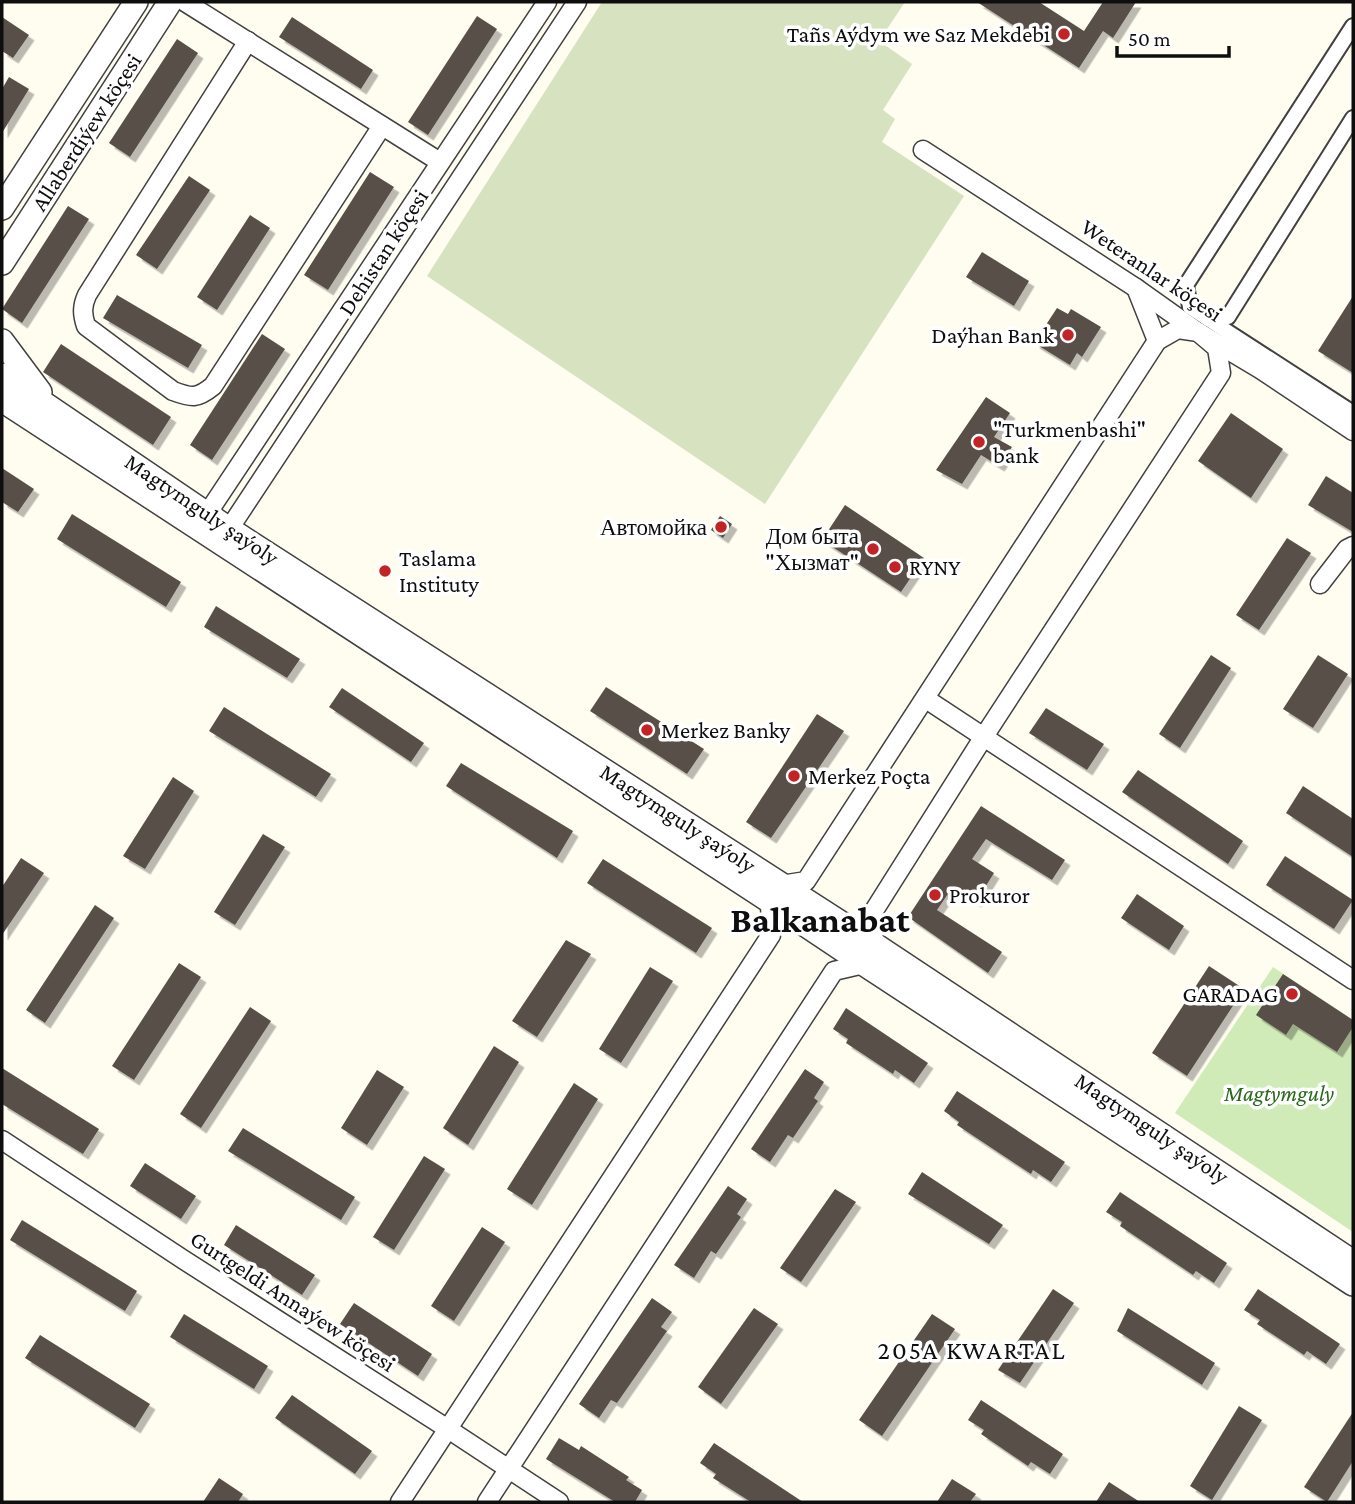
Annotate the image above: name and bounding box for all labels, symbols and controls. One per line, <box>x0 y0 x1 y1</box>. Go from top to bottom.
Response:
scale bar <box>1117 14 1229 58</box>
place label: Tañs Aýdym we Saz Mekdebi <box>787 21 1050 47</box>
marker: Tañs Aýdym we Saz Mekdebi <box>1056 26 1072 42</box>
text: 50 m <box>1128 27 1171 51</box>
street label: Allaberdiýew köçesi <box>26 49 146 215</box>
street label: Dehistan köçesi <box>333 184 433 320</box>
street label: Weteranlar köçesi <box>1077 213 1227 327</box>
place label: Daýhan Bank <box>931 322 1054 348</box>
marker: Daýhan Bank <box>1060 327 1076 343</box>
place label: "Turkmenbashi" bank <box>993 416 1146 468</box>
marker: "Turkmenbashi" bank <box>971 434 987 450</box>
street label: Magtymguly şaýoly <box>120 448 284 570</box>
place label: Автомойка <box>600 514 707 540</box>
marker: Автомойка <box>713 519 729 535</box>
place label: Дом быта "Хызмат" <box>765 523 859 575</box>
marker: Дом быта "Хызмат" <box>865 541 881 557</box>
place label: Taslama Instituty <box>399 545 479 597</box>
place label: RYNY <box>909 554 961 580</box>
marker: RYNY <box>887 559 903 575</box>
marker: Taslama Instituty <box>377 563 393 579</box>
place label: Merkez Banky <box>661 717 790 743</box>
marker: Merkez Banky <box>639 722 655 738</box>
street label: Magtymguly şaýoly <box>596 758 761 878</box>
place label: Merkez Poçta <box>808 763 931 789</box>
marker: Merkez Poçta <box>786 768 802 784</box>
place label: Prokuror <box>949 882 1030 908</box>
marker: Prokuror <box>927 887 943 903</box>
district label: Balkanabat <box>730 899 910 940</box>
place label: GARADAG <box>1182 981 1278 1007</box>
marker: GARADAG <box>1284 986 1300 1002</box>
street label: Magtymguly şaýoly <box>1070 1067 1234 1189</box>
park label: Magtymguly <box>1223 1080 1334 1106</box>
street label: Gurtgeldi Annaýew köçesi <box>186 1225 400 1377</box>
district label: 205A KWARTAL <box>878 1336 1066 1365</box>

